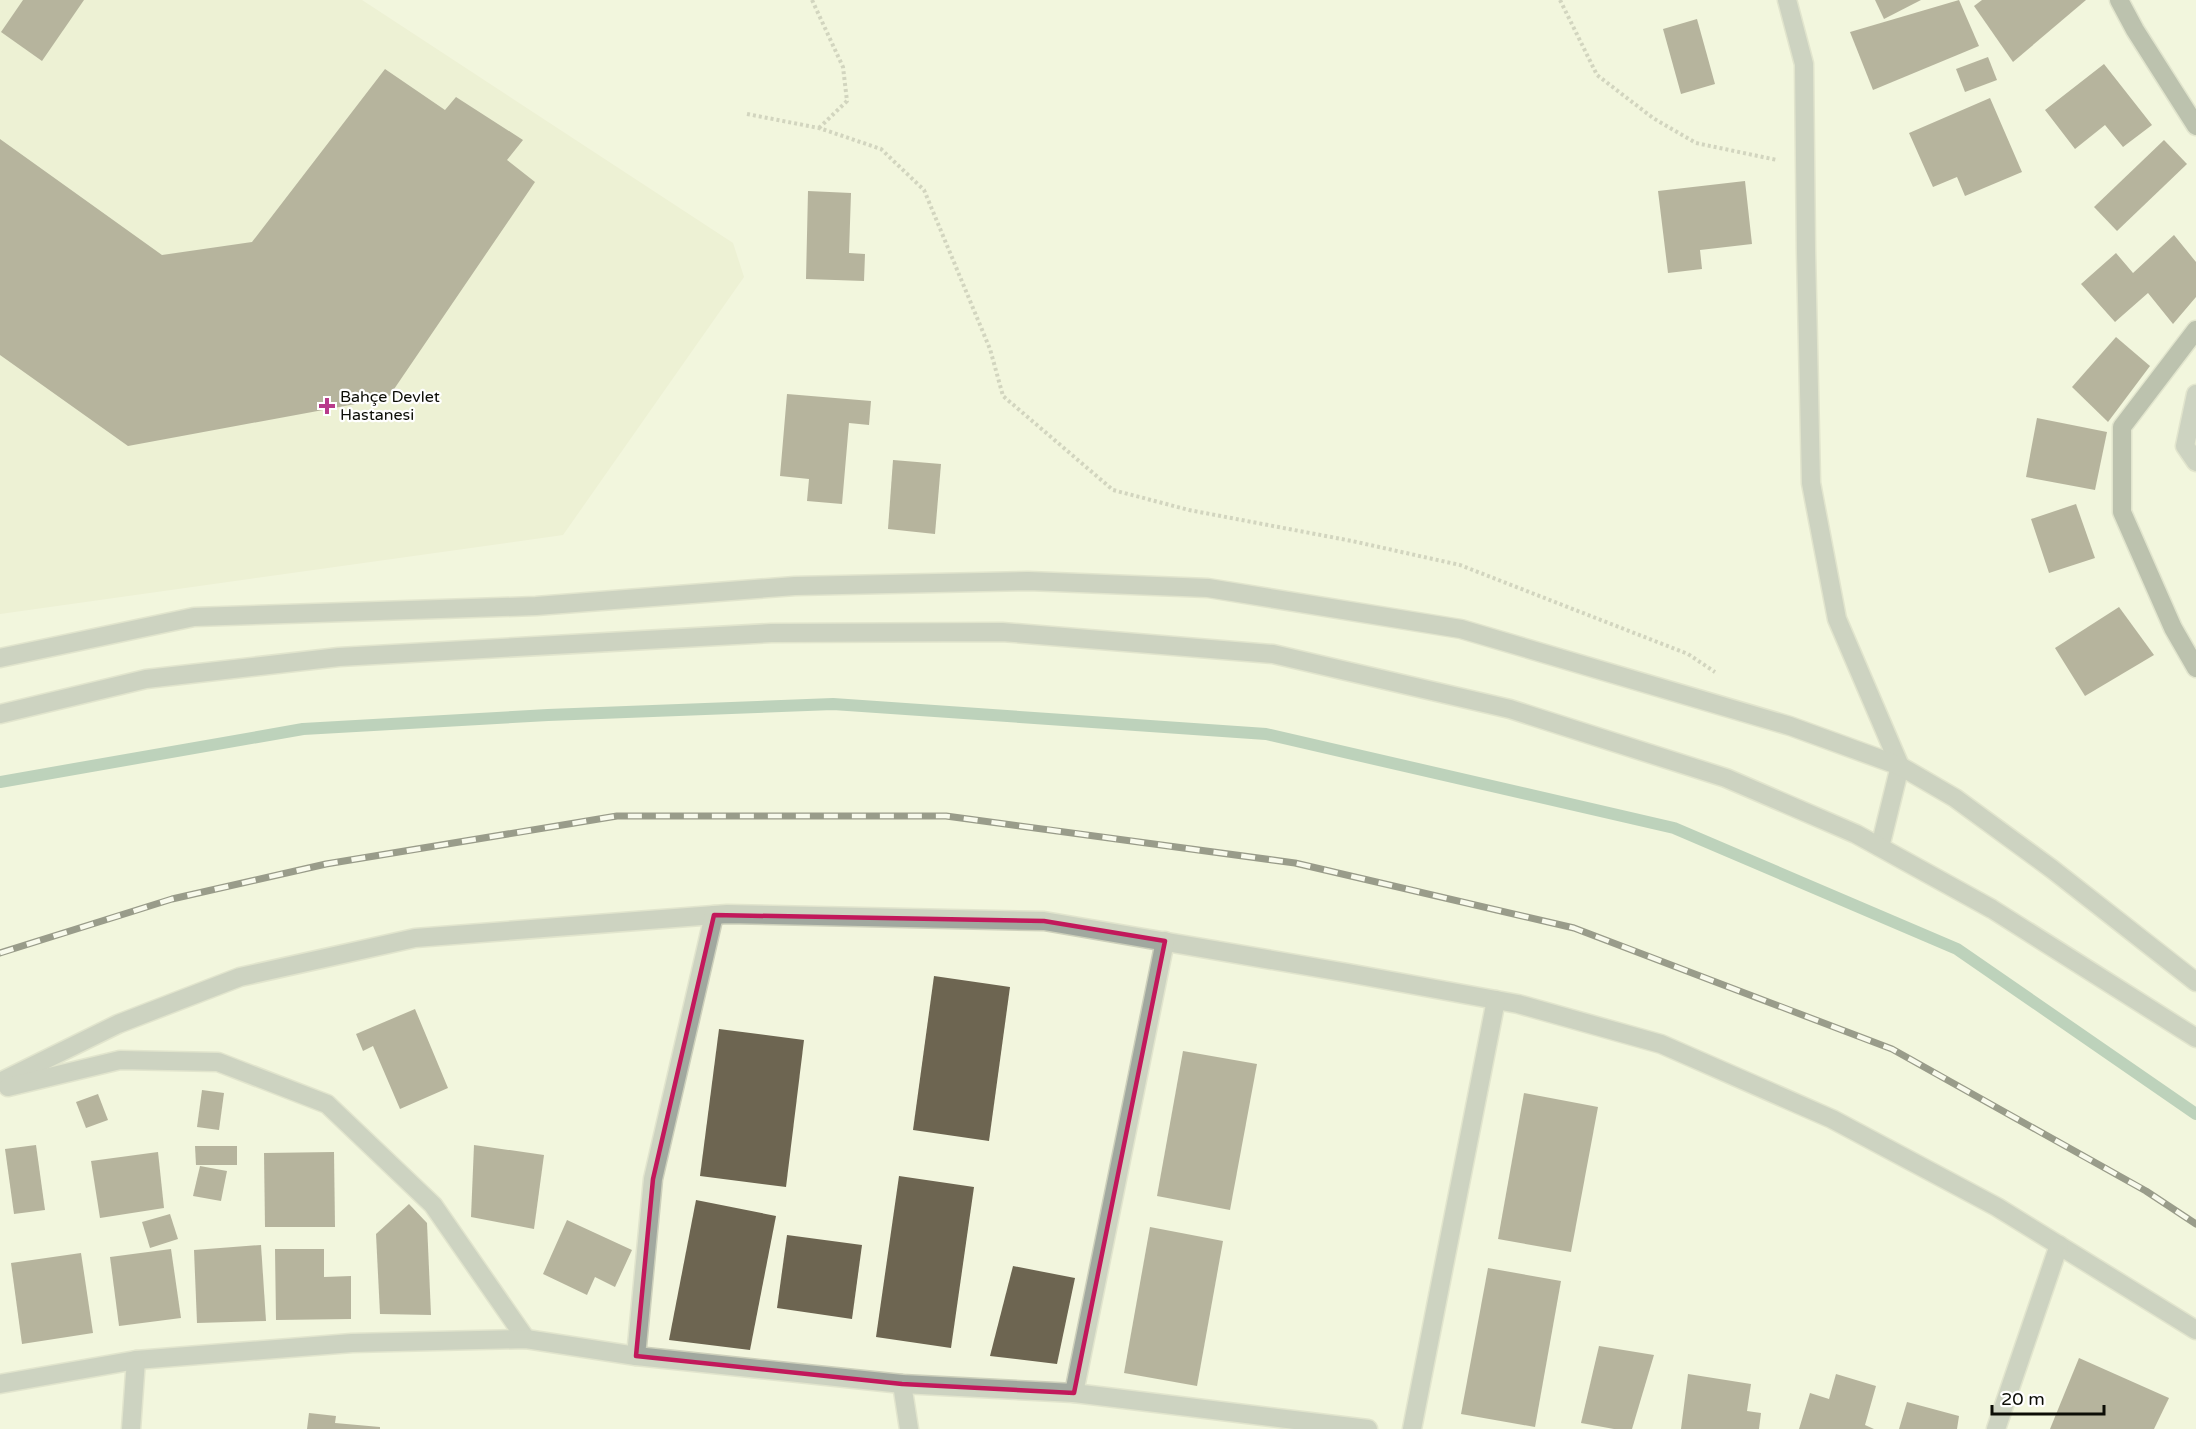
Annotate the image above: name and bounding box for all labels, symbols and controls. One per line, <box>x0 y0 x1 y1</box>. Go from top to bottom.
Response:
place label: Bahçe Devlet Hastanesi <box>340 387 440 425</box>
marker: Bahçe Devlet Hastanesi <box>318 397 336 415</box>
scale bar <box>1992 1378 2104 1416</box>
text: 20 m <box>2001 1388 2045 1410</box>

